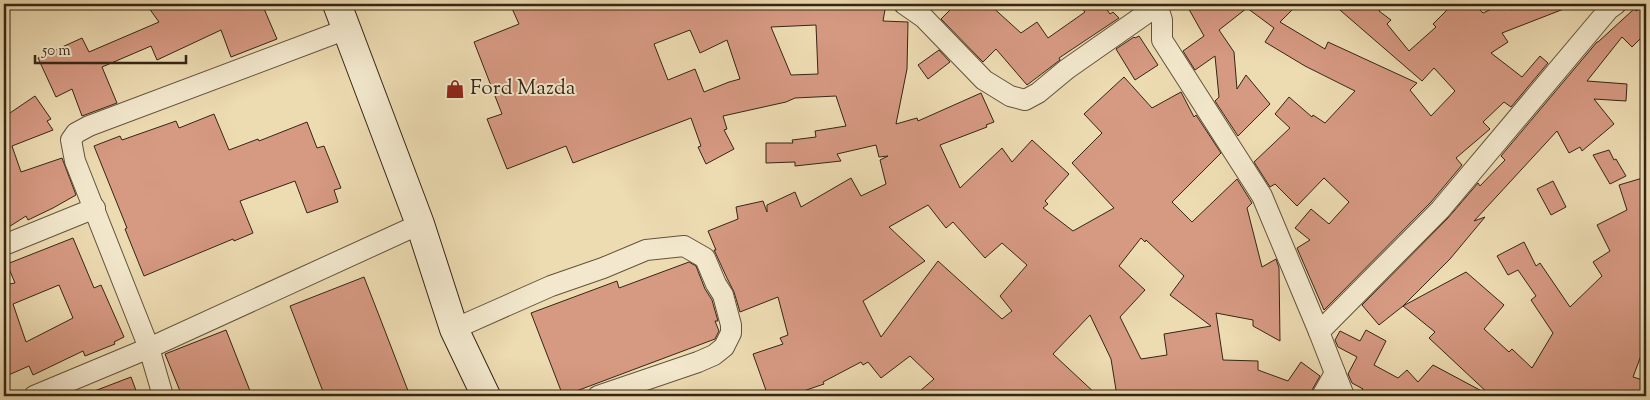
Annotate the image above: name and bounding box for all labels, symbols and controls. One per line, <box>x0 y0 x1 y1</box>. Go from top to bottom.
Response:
scale bar <box>35 32 186 64</box>
text: 50 m <box>41 41 71 62</box>
place label: Ford Mazda <box>470 74 576 104</box>
shop icon: Ford Mazda <box>444 78 466 100</box>

